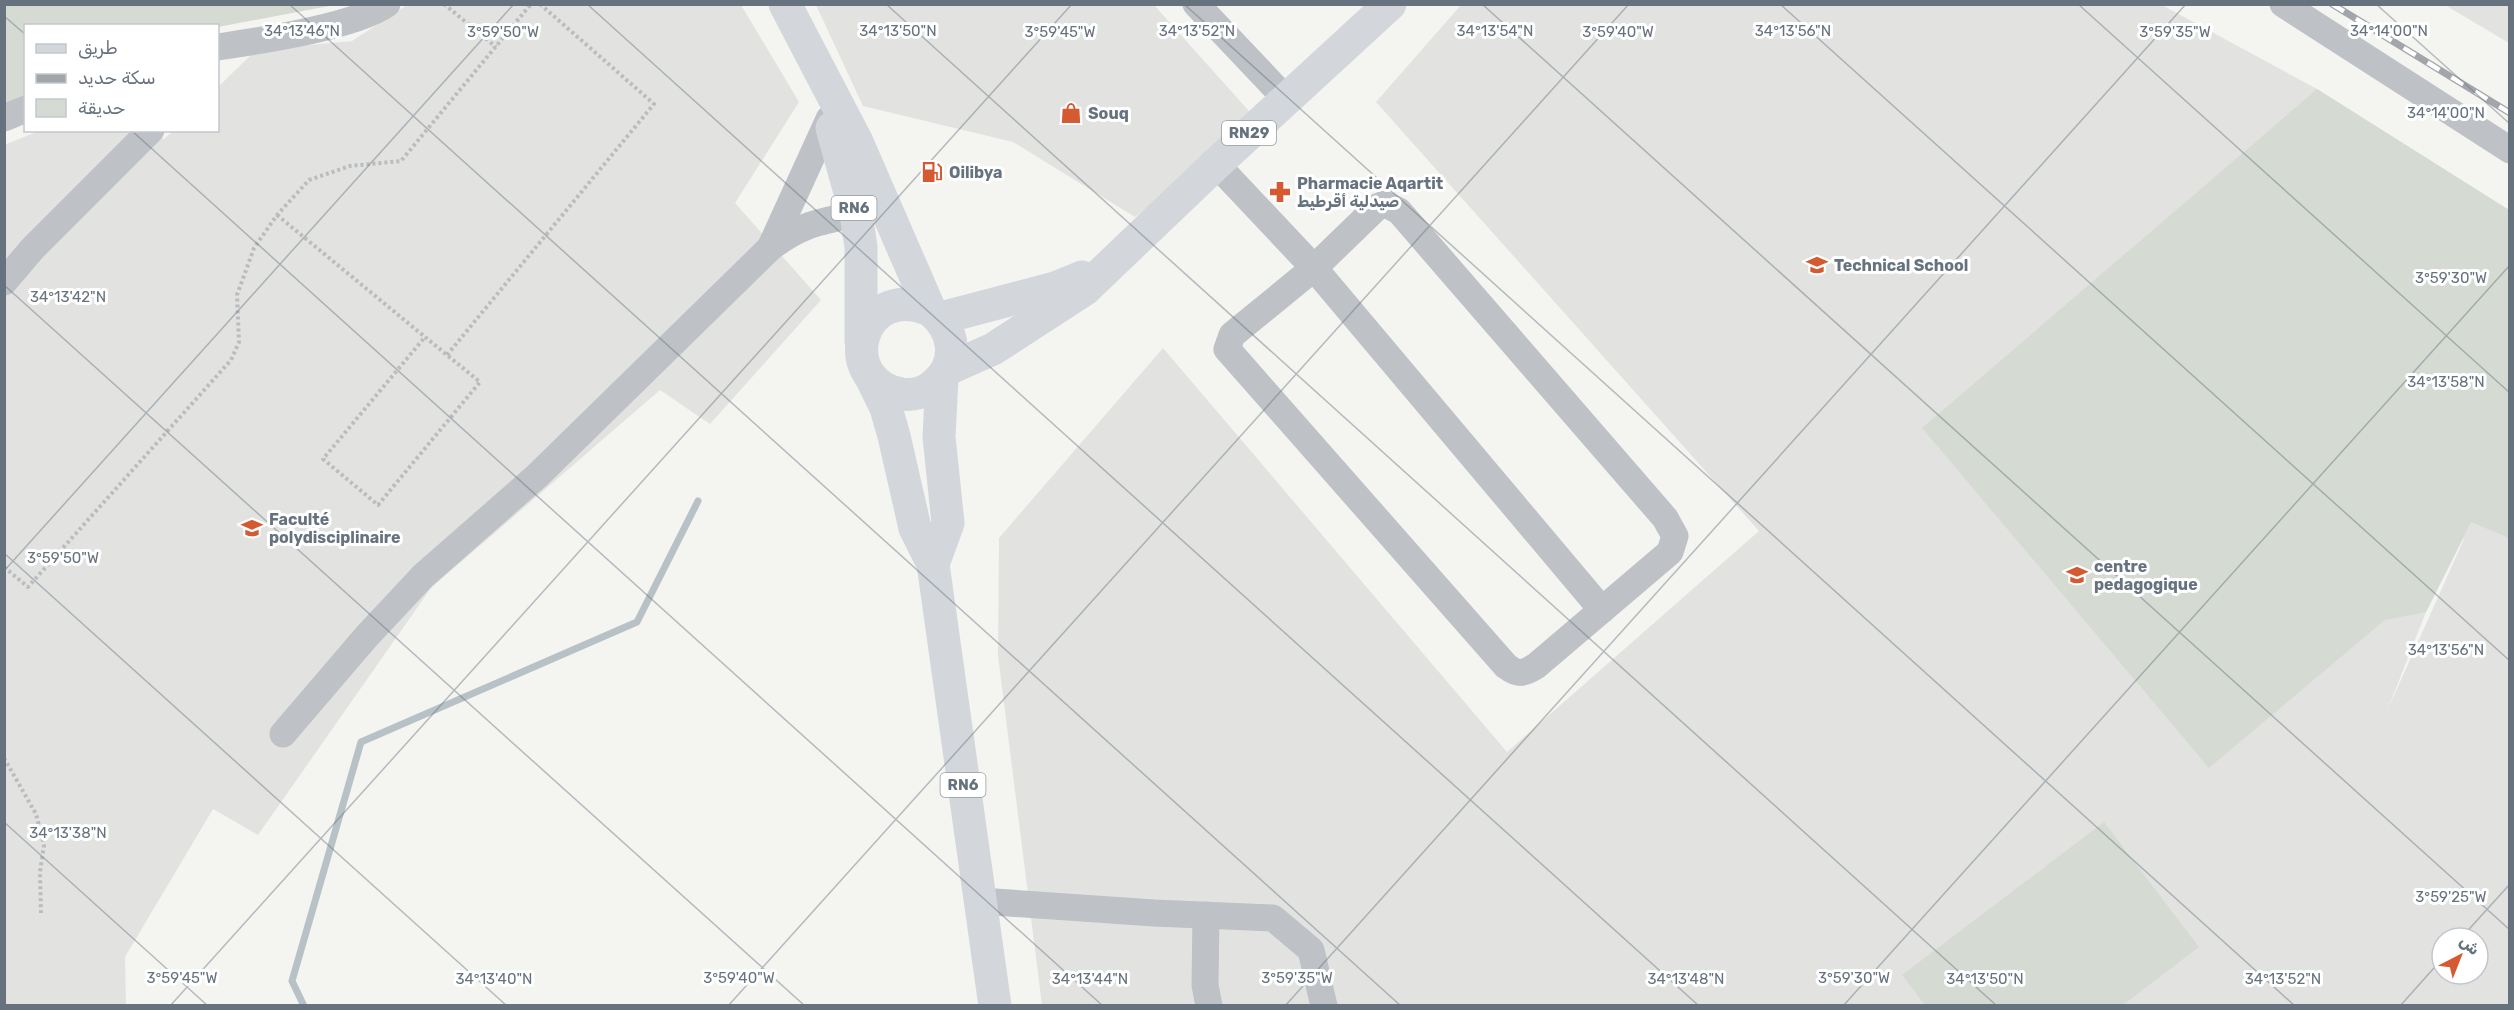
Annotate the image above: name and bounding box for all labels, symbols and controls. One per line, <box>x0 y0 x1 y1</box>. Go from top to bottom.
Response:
text: 34°13'46"N <box>264 22 340 40</box>
text: 34°13'50"N <box>859 22 937 40</box>
text: 34°13'52"N <box>1159 22 1235 40</box>
text: 34°13'54"N <box>1457 22 1533 40</box>
text: 34°13'56"N <box>1755 22 1831 40</box>
text: 34°14'00"N <box>2350 22 2428 40</box>
text: 3°59'50"W <box>467 23 539 41</box>
text: 3°59'45"W <box>1025 23 1095 41</box>
text: 3°59'40"W <box>1582 23 1654 41</box>
text: 3°59'35"W <box>2139 23 2211 41</box>
legend <box>24 24 219 132</box>
text: طريق <box>78 37 118 59</box>
text: سكة حديد <box>78 67 156 89</box>
text: حديقة <box>78 97 125 119</box>
shop icon: Souq <box>1059 101 1083 125</box>
place label: Souq <box>1088 104 1129 123</box>
text: 34°14'00"N <box>2407 104 2485 122</box>
road number: RN29 <box>1222 121 1276 145</box>
fuel station icon: Oilibya <box>920 160 944 184</box>
place label: Oilibya <box>949 163 1003 182</box>
place label: Pharmacie Aqartit صيدلية أقرطيط <box>1297 174 1444 211</box>
pharmacy icon: Pharmacie Aqartit صيدلية أقرطيط <box>1268 180 1292 204</box>
road number: RN6 <box>832 196 876 220</box>
school or university icon: Technical School <box>1805 253 1829 277</box>
place label: Technical School <box>1834 256 1968 275</box>
text: 3°59'30"W <box>2415 269 2487 287</box>
text: 34°13'42"N <box>30 288 106 306</box>
text: 34°13'58"N <box>2407 373 2485 391</box>
place label: Faculté polydisciplinaire <box>269 510 400 547</box>
school or university icon: Faculté polydisciplinaire <box>240 516 264 540</box>
text: 3°59'50"W <box>27 549 99 567</box>
place label: centre pedagogique <box>2094 557 2198 594</box>
school or university icon: centre pedagogique <box>2065 563 2089 587</box>
text: 34°13'56"N <box>2408 641 2484 659</box>
road number: RN6 <box>940 773 986 797</box>
text: 34°13'38"N <box>29 824 107 842</box>
text: 3°59'25"W <box>2415 888 2487 906</box>
north arrow <box>2430 926 2490 986</box>
text: ش <box>2456 931 2484 959</box>
text: 3°59'45"W <box>147 969 217 987</box>
text: 3°59'40"W <box>703 969 775 987</box>
text: 3°59'35"W <box>1261 969 1333 987</box>
text: 3°59'30"W <box>1818 969 1890 987</box>
text: 34°13'40"N <box>456 970 532 988</box>
text: 34°13'44"N <box>1052 970 1128 988</box>
text: 34°13'48"N <box>1648 970 1724 988</box>
text: 34°13'50"N <box>1946 970 2024 988</box>
text: 34°13'52"N <box>2245 970 2321 988</box>

